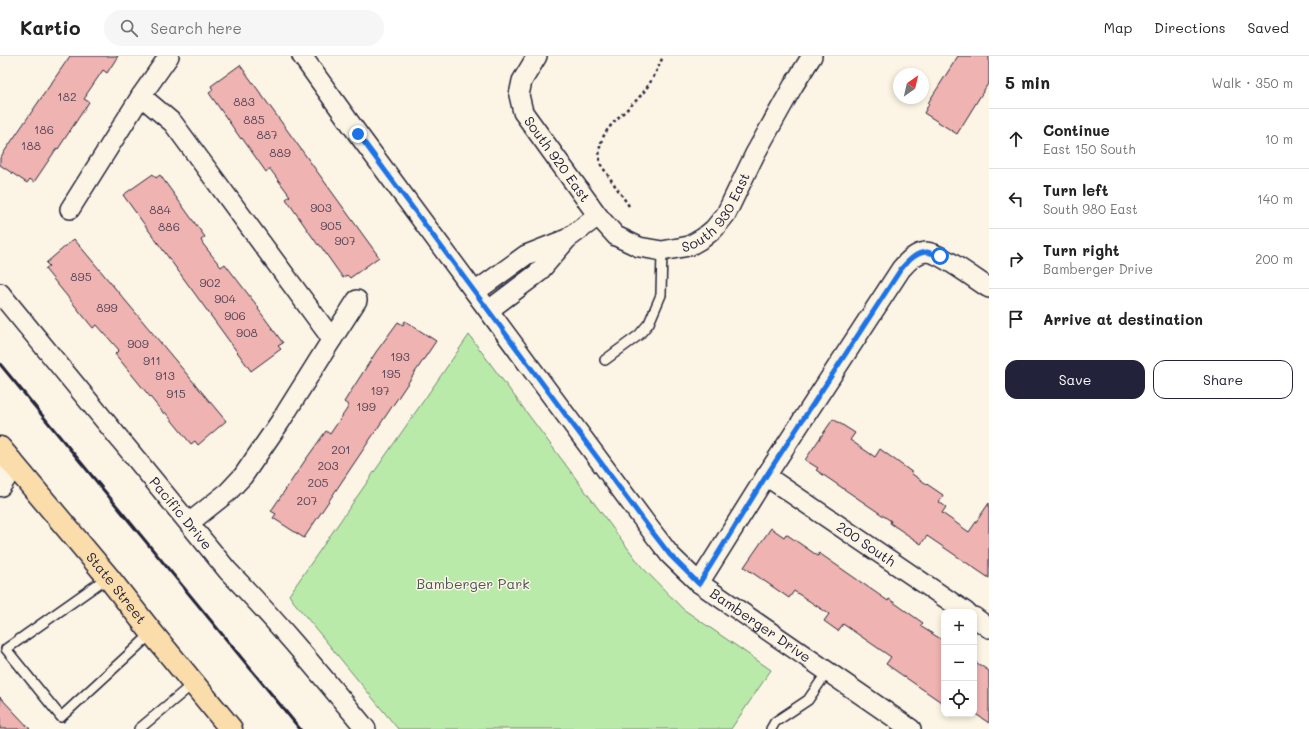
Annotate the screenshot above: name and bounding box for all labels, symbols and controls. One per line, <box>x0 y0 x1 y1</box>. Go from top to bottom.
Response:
search box <box>104 10 384 46</box>
text: Kartio <box>20 15 80 40</box>
icon: search <box>118 17 140 39</box>
text: Search here <box>150 18 242 38</box>
text: Map <box>1104 18 1132 37</box>
text: Directions <box>1154 18 1225 37</box>
text: Saved <box>1247 18 1289 37</box>
north arrow <box>893 68 929 104</box>
text: 5 min <box>1005 71 1050 93</box>
text: Walk · 350 m <box>1212 74 1293 91</box>
house number: 182 <box>57 88 77 104</box>
house number: 883 <box>233 93 255 109</box>
house number: 885 <box>243 111 265 127</box>
street label: South 920 East <box>520 112 595 205</box>
text: Continue <box>1043 120 1110 140</box>
house number: 186 <box>34 121 54 137</box>
route end <box>349 125 367 143</box>
house number: 887 <box>256 126 278 142</box>
icon: ahead <box>1005 128 1027 150</box>
text: 10 m <box>1265 130 1293 147</box>
house number: 188 <box>21 137 41 153</box>
text: East 150 South <box>1043 140 1136 157</box>
house number: 889 <box>269 144 291 160</box>
street label: South 930 East <box>680 169 754 256</box>
text: Turn left <box>1043 180 1108 200</box>
icon: left <box>1005 188 1027 210</box>
text: 140 m <box>1257 190 1293 207</box>
house number: 903 <box>310 199 332 215</box>
text: South 980 East <box>1043 200 1138 217</box>
house number: 884 <box>149 201 171 217</box>
house number: 905 <box>320 217 342 233</box>
house number: 886 <box>158 218 180 234</box>
house number: 907 <box>334 232 356 248</box>
text: Turn right <box>1043 240 1120 260</box>
route start <box>931 247 949 265</box>
icon: right <box>1005 248 1027 270</box>
text: 200 m <box>1255 250 1293 267</box>
text: Bamberger Drive <box>1043 260 1153 277</box>
house number: 895 <box>70 268 92 284</box>
house number: 902 <box>199 274 221 290</box>
house number: 904 <box>214 290 236 306</box>
house number: 899 <box>96 299 118 315</box>
house number: 906 <box>224 307 246 323</box>
icon: arrive <box>1005 308 1027 330</box>
text: Arrive at destination <box>1043 309 1203 329</box>
house number: 908 <box>236 324 258 340</box>
house number: 909 <box>127 335 149 351</box>
house number: 193 <box>390 348 410 364</box>
house number: 911 <box>143 352 161 368</box>
button: Save <box>1005 360 1145 399</box>
button: Share <box>1153 360 1293 399</box>
house number: 195 <box>381 365 401 381</box>
house number: 913 <box>155 367 175 383</box>
house number: 197 <box>370 382 390 398</box>
house number: 915 <box>166 385 186 401</box>
house number: 199 <box>356 398 376 414</box>
house number: 201 <box>331 441 351 457</box>
house number: 203 <box>317 457 339 473</box>
street label: Pacific Drive <box>145 472 217 554</box>
house number: 205 <box>307 474 329 490</box>
house number: 207 <box>297 492 318 508</box>
street label: 200 South <box>833 517 900 571</box>
street label: State Street <box>82 548 151 627</box>
park label: Bamberger Park <box>416 574 530 593</box>
street label: Bamberger Drive <box>707 583 815 666</box>
map controls <box>941 609 977 717</box>
button: + <box>941 609 977 645</box>
button: − <box>941 645 977 681</box>
button: locate <box>941 681 977 717</box>

